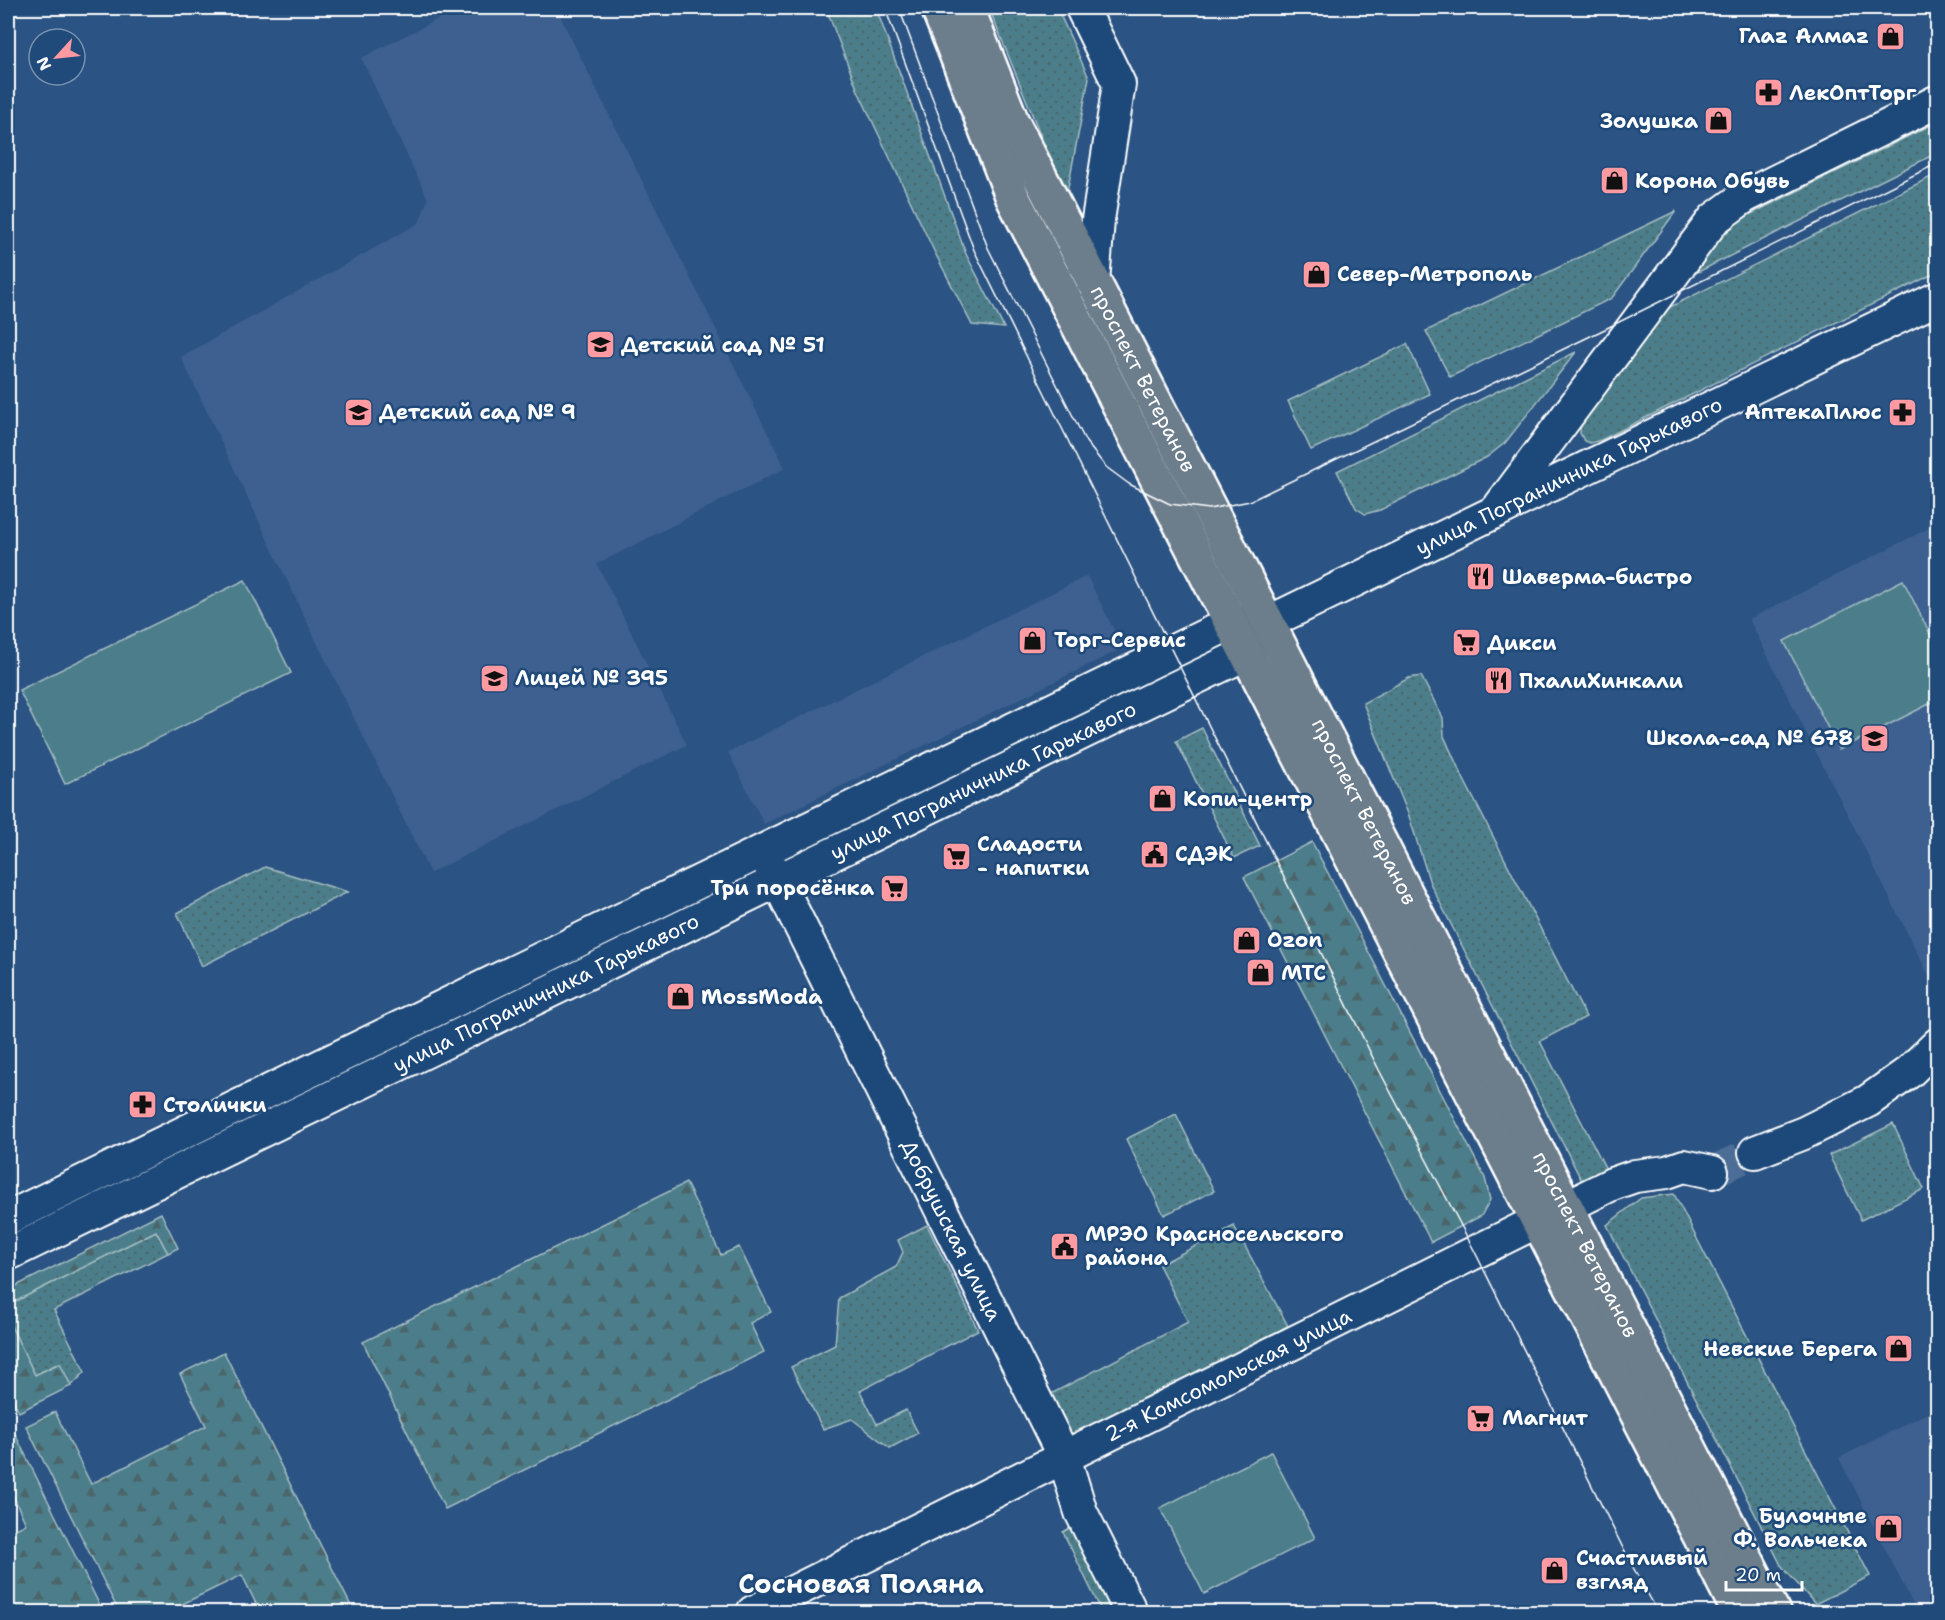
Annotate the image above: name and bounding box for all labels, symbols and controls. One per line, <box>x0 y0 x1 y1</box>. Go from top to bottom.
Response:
shop icon: Глаz Алмаz <box>1874 20 1906 52</box>
place label: Глаz Алмаz <box>1739 22 1869 50</box>
north arrow <box>27 27 87 87</box>
text: N <box>32 53 56 74</box>
pharmacy icon: ЛекОптТорг <box>1752 77 1784 109</box>
place label: ЛекОптТорг <box>1789 79 1917 107</box>
shop icon: Золушка <box>1703 105 1735 137</box>
place label: Золушка <box>1600 107 1699 135</box>
shop icon: Корона Обувь <box>1598 165 1630 197</box>
place label: Корона Обувь <box>1635 167 1789 195</box>
shop icon: Север-Метрополь <box>1300 258 1332 290</box>
place label: Север-Метрополь <box>1337 260 1532 288</box>
street label: проспект Ветеранов <box>1084 281 1203 477</box>
school or university icon: Детский сад № 51 <box>584 329 616 361</box>
place label: Детский сад № 51 <box>621 331 825 359</box>
street label: улица Пограничника Гарькавого <box>1411 390 1727 562</box>
school or university icon: Детский сад № 9 <box>342 396 374 428</box>
pharmacy icon: АптекаПлюс <box>1887 396 1919 428</box>
place label: Детский сад № 9 <box>379 398 576 426</box>
place label: АптекаПлюс <box>1744 398 1882 426</box>
restaurant icon: Шаверма-бистро <box>1465 561 1497 593</box>
place label: Шаверма-бистро <box>1502 563 1692 591</box>
shop icon: Торг-Сервис <box>1017 624 1049 656</box>
place label: Торг-Сервис <box>1054 626 1186 654</box>
supermarket icon: Дикси <box>1450 627 1482 659</box>
place label: Дикси <box>1487 629 1557 657</box>
school or university icon: Лицей № 395 <box>478 662 510 694</box>
place label: Лицей № 395 <box>515 664 668 692</box>
restaurant icon: ПхалиХинкали <box>1482 665 1514 697</box>
place label: ПхалиХинкали <box>1519 667 1684 695</box>
street label: улица Пограничника Гарькавого <box>825 695 1141 867</box>
street label: проспект Ветеранов <box>1305 714 1424 910</box>
school or university icon: Школа-сад № 678 <box>1858 722 1890 754</box>
place label: Школа-сад № 678 <box>1646 724 1853 752</box>
shop icon: Копи-центр <box>1146 783 1178 815</box>
place label: Копи-центр <box>1183 785 1312 813</box>
place label: Сладости - напитки <box>977 830 1090 882</box>
public building icon: СДЭК <box>1138 838 1170 870</box>
supermarket icon: Сладости - напитки <box>940 840 972 872</box>
place label: СДЭК <box>1175 840 1233 868</box>
supermarket icon: Три поросёнка <box>879 872 911 904</box>
place label: Три поросёнка <box>710 874 875 902</box>
street label: улица Пограничника Гарькавого <box>388 907 704 1079</box>
shop icon: Ozon <box>1230 924 1262 956</box>
place label: Ozon <box>1267 926 1322 954</box>
shop icon: МТС <box>1244 957 1276 989</box>
place label: МТС <box>1281 959 1326 987</box>
shop icon: MossModa <box>664 981 696 1013</box>
place label: MossModa <box>701 983 823 1011</box>
pharmacy icon: Столички <box>126 1089 158 1121</box>
place label: Столички <box>163 1091 267 1119</box>
street label: Добрушская улица <box>894 1135 1008 1326</box>
street label: проспект Ветеранов <box>1526 1146 1645 1343</box>
place label: МРЭО Красносельского района <box>1085 1220 1344 1272</box>
public building icon: МРЭО Красносельского района <box>1048 1230 1080 1262</box>
street label: 2-я Комсомольская улица <box>1100 1302 1356 1448</box>
shop icon: Невские Берега <box>1882 1333 1914 1365</box>
place label: Невские Берега <box>1703 1335 1878 1363</box>
supermarket icon: Магнит <box>1465 1402 1497 1434</box>
place label: Магнит <box>1502 1404 1588 1432</box>
place label: Булочные Ф. Вольчека <box>1733 1502 1868 1554</box>
shop icon: Булочные Ф. Вольчека <box>1872 1512 1904 1544</box>
place label: Счастливый взгляд <box>1576 1544 1708 1596</box>
shop icon: Счастливый взгляд <box>1539 1554 1571 1586</box>
scale bar <box>1726 1554 1802 1592</box>
text: 20 m <box>1735 1563 1781 1587</box>
district label: Сосновая Поляна <box>738 1565 984 1602</box>

